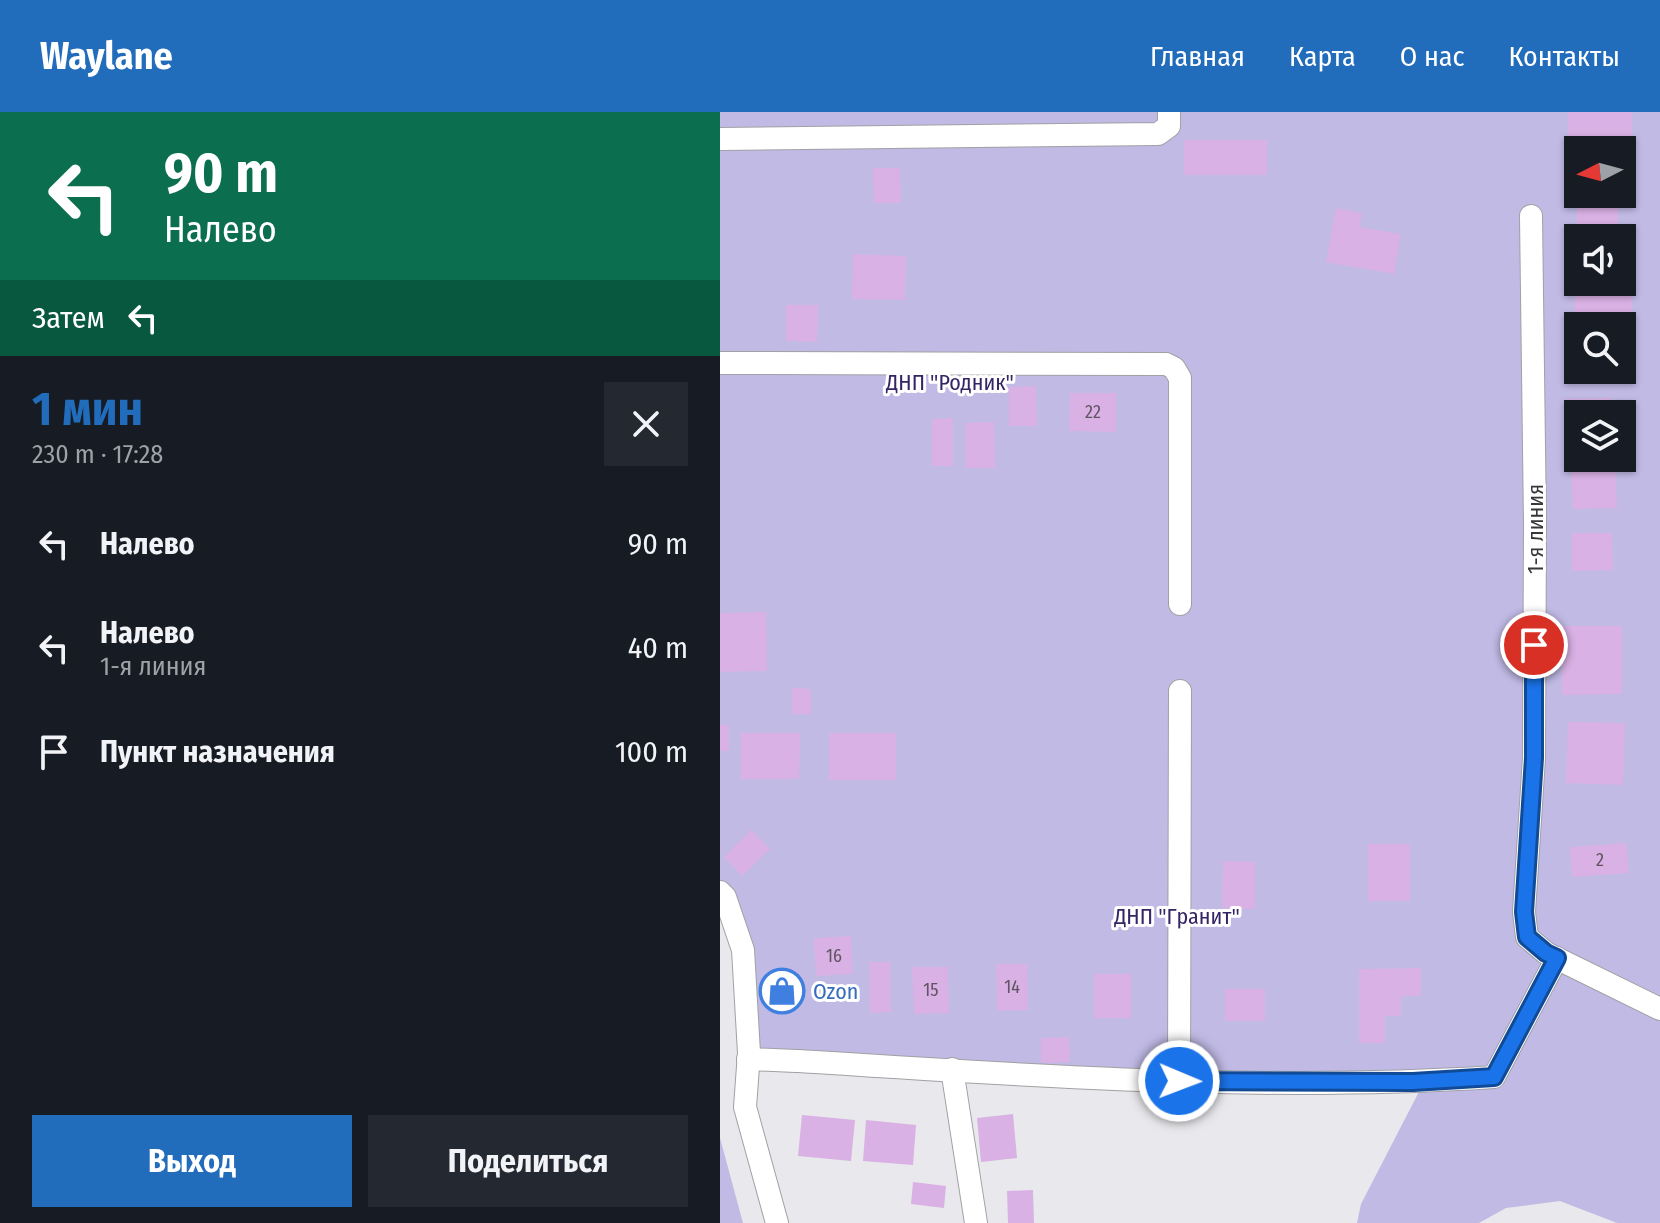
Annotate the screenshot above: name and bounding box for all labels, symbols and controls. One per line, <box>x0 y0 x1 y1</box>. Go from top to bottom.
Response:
text: Waylane <box>40 33 173 79</box>
text: Главная <box>1150 40 1245 73</box>
text: Карта <box>1289 40 1356 73</box>
text: О нас <box>1400 40 1465 73</box>
text: Контакты <box>1509 40 1620 73</box>
north arrow <box>1564 136 1636 208</box>
map controls <box>1564 136 1636 472</box>
text: 90 m <box>164 140 278 207</box>
icon: left <box>32 144 136 248</box>
text: Налево <box>164 208 277 252</box>
button: sound <box>1564 224 1636 296</box>
icon: left <box>121 296 165 340</box>
text: Затем <box>32 300 105 336</box>
button: search <box>1564 312 1636 384</box>
park label: ДНП "Родник" <box>885 369 1014 396</box>
text: 1 мин <box>32 380 143 438</box>
button: close <box>604 382 688 466</box>
button: layers <box>1564 400 1636 472</box>
house number: 22 <box>1085 401 1101 423</box>
text: 230 m · 17:28 <box>32 439 163 470</box>
street label: 1-я линия <box>1522 484 1549 574</box>
icon: left <box>32 522 76 566</box>
text: Налево <box>100 526 195 562</box>
text: 90 m <box>628 526 688 562</box>
pin <box>1500 611 1568 679</box>
text: Налево <box>100 615 195 651</box>
icon: arrive <box>1512 623 1556 667</box>
icon: left <box>32 626 76 670</box>
text: 40 m <box>628 630 688 666</box>
text: 1-я линия <box>100 651 206 682</box>
icon: arrive <box>32 730 76 774</box>
text: Пункт назначения <box>100 734 335 770</box>
text: 100 m <box>615 734 688 770</box>
house number: 2 <box>1596 849 1604 871</box>
park label: ДНП "Гранит" <box>1113 903 1240 930</box>
house number: 16 <box>826 945 842 967</box>
shop icon: Ozon <box>758 967 806 1015</box>
house number: 14 <box>1004 976 1020 998</box>
place label: Ozon <box>813 978 858 1005</box>
house number: 15 <box>923 979 939 1001</box>
position arrow <box>1137 1039 1221 1123</box>
button: Выход <box>32 1115 352 1207</box>
button: Поделиться <box>368 1115 688 1207</box>

